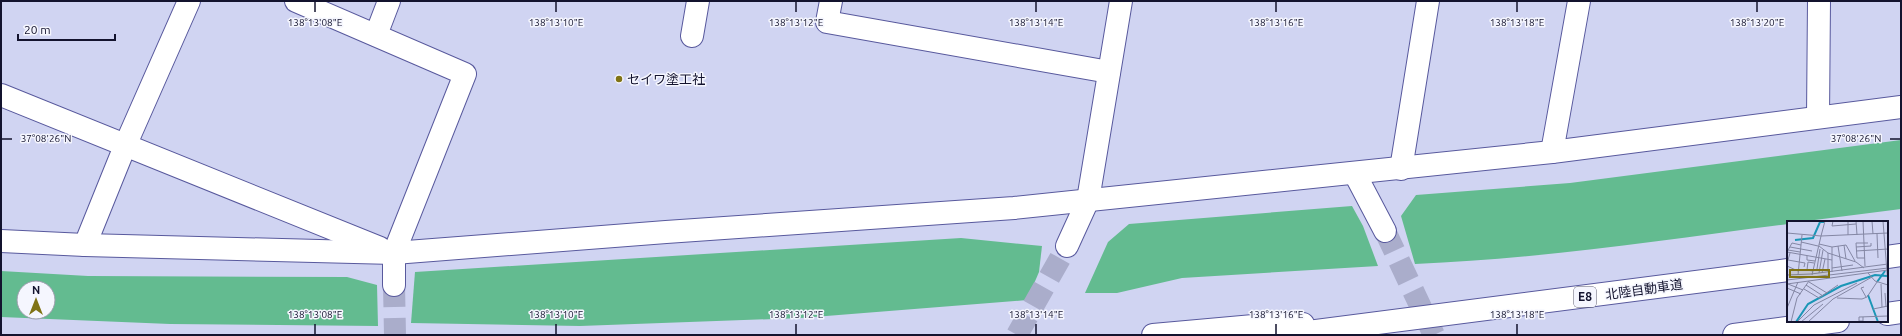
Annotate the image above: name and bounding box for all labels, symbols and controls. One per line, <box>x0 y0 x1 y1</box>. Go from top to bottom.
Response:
scale bar <box>18 16 115 42</box>
text: 138°13'08"E <box>288 17 343 28</box>
text: 138°13'10"E <box>529 17 584 28</box>
text: 138°13'12"E <box>769 17 824 28</box>
text: 138°13'14"E <box>1009 17 1064 28</box>
text: 138°13'16"E <box>1249 17 1304 28</box>
text: 138°13'18"E <box>1490 17 1545 28</box>
text: 138°13'20"E <box>1730 17 1785 28</box>
text: 20 m <box>24 23 51 36</box>
place label: セイワ塗工社 <box>627 72 705 86</box>
marker: セイワ塗工社 <box>614 74 624 84</box>
text: 37°08'26"N <box>21 133 71 144</box>
text: 37°08'26"N <box>1831 133 1881 144</box>
inset map <box>1787 221 1888 322</box>
street label: 北陸自動車道 <box>1604 277 1684 301</box>
north arrow <box>16 280 56 320</box>
text: N <box>32 284 40 296</box>
road number: E8 <box>1574 287 1596 307</box>
text: 138°13'08"E <box>288 309 343 320</box>
text: 138°13'10"E <box>529 309 584 320</box>
text: 138°13'12"E <box>769 309 824 320</box>
text: 138°13'14"E <box>1009 309 1064 320</box>
text: 138°13'16"E <box>1249 309 1304 320</box>
text: 138°13'18"E <box>1490 309 1545 320</box>

